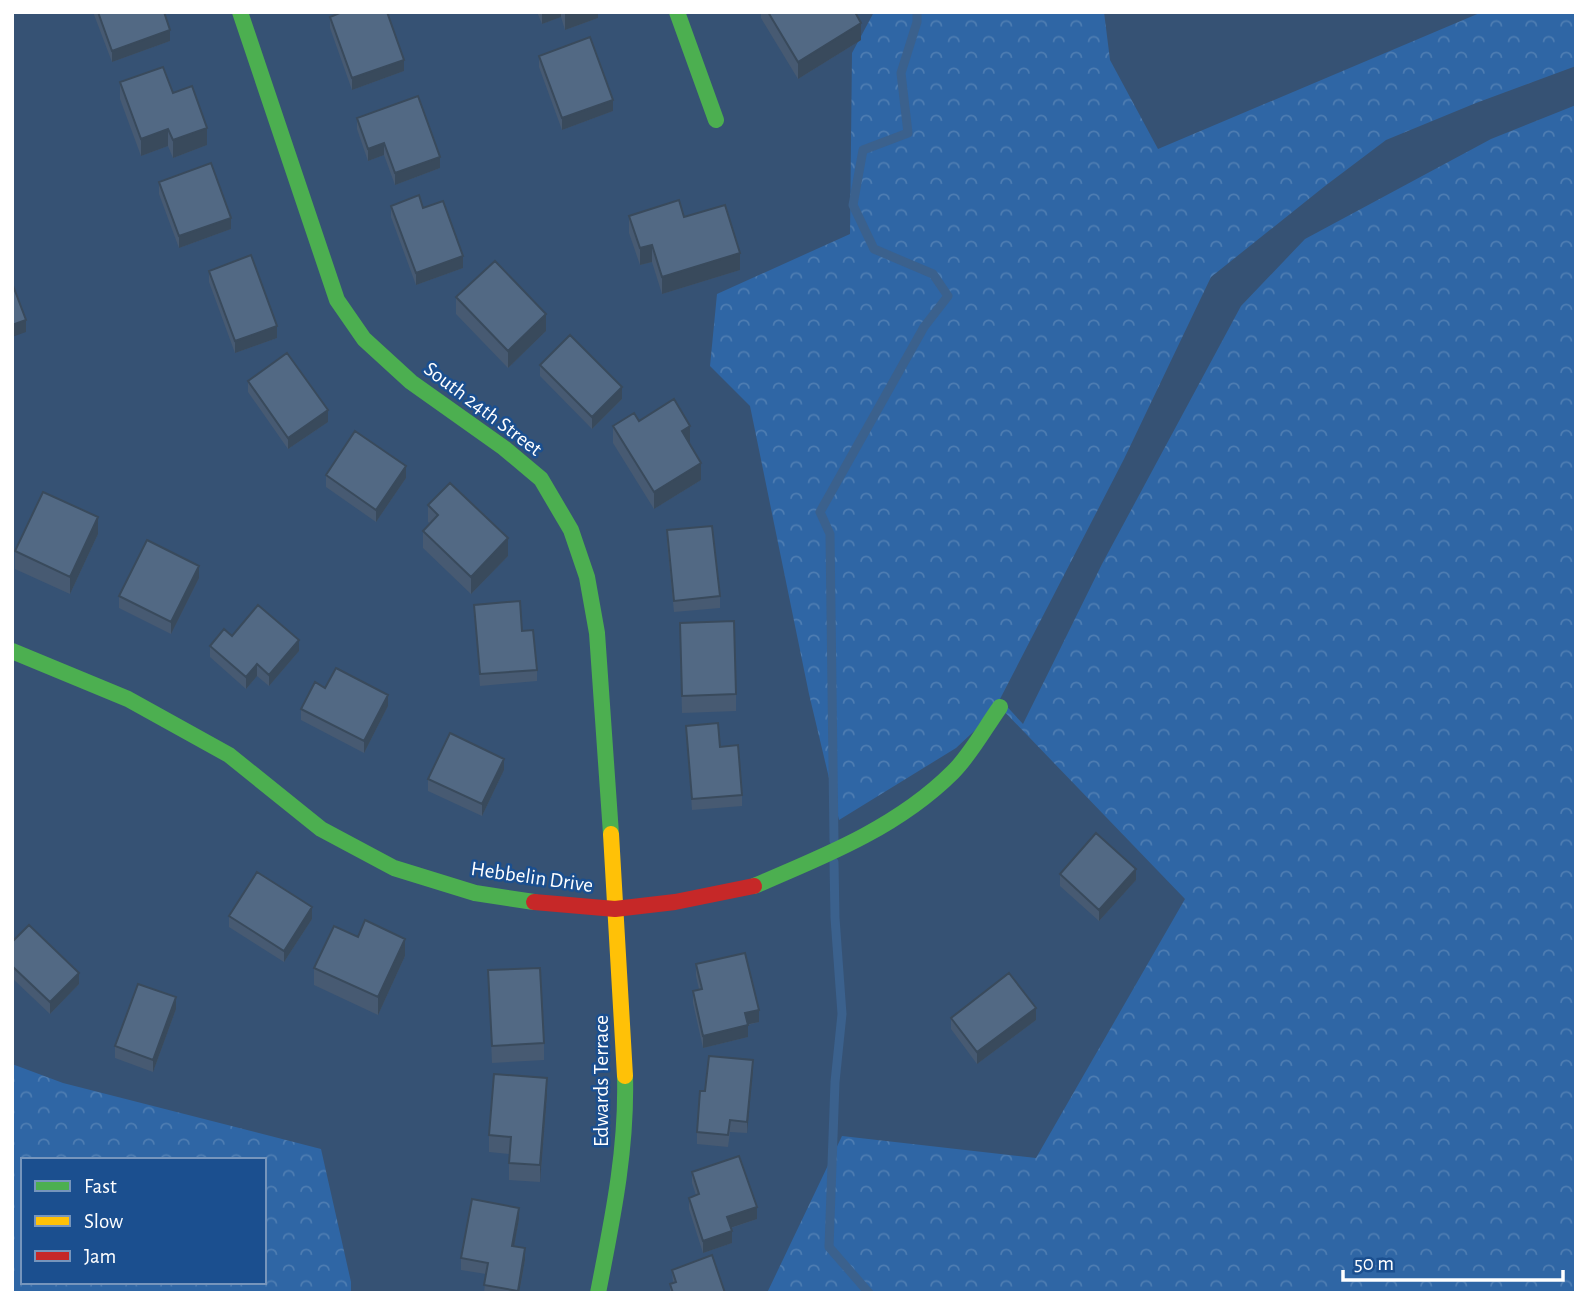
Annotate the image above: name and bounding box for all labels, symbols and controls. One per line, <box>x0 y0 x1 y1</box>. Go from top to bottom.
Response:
street label: South 24th Street <box>420 358 546 460</box>
street label: Hebbelin Drive <box>470 858 594 896</box>
street label: Edwards Terrace <box>591 1015 612 1147</box>
legend <box>21 1158 266 1284</box>
text: Fast <box>84 1176 117 1197</box>
text: Slow <box>84 1211 123 1232</box>
scale bar <box>1343 1238 1564 1282</box>
text: Jam <box>84 1246 116 1267</box>
text: 50 m <box>1354 1253 1394 1274</box>

